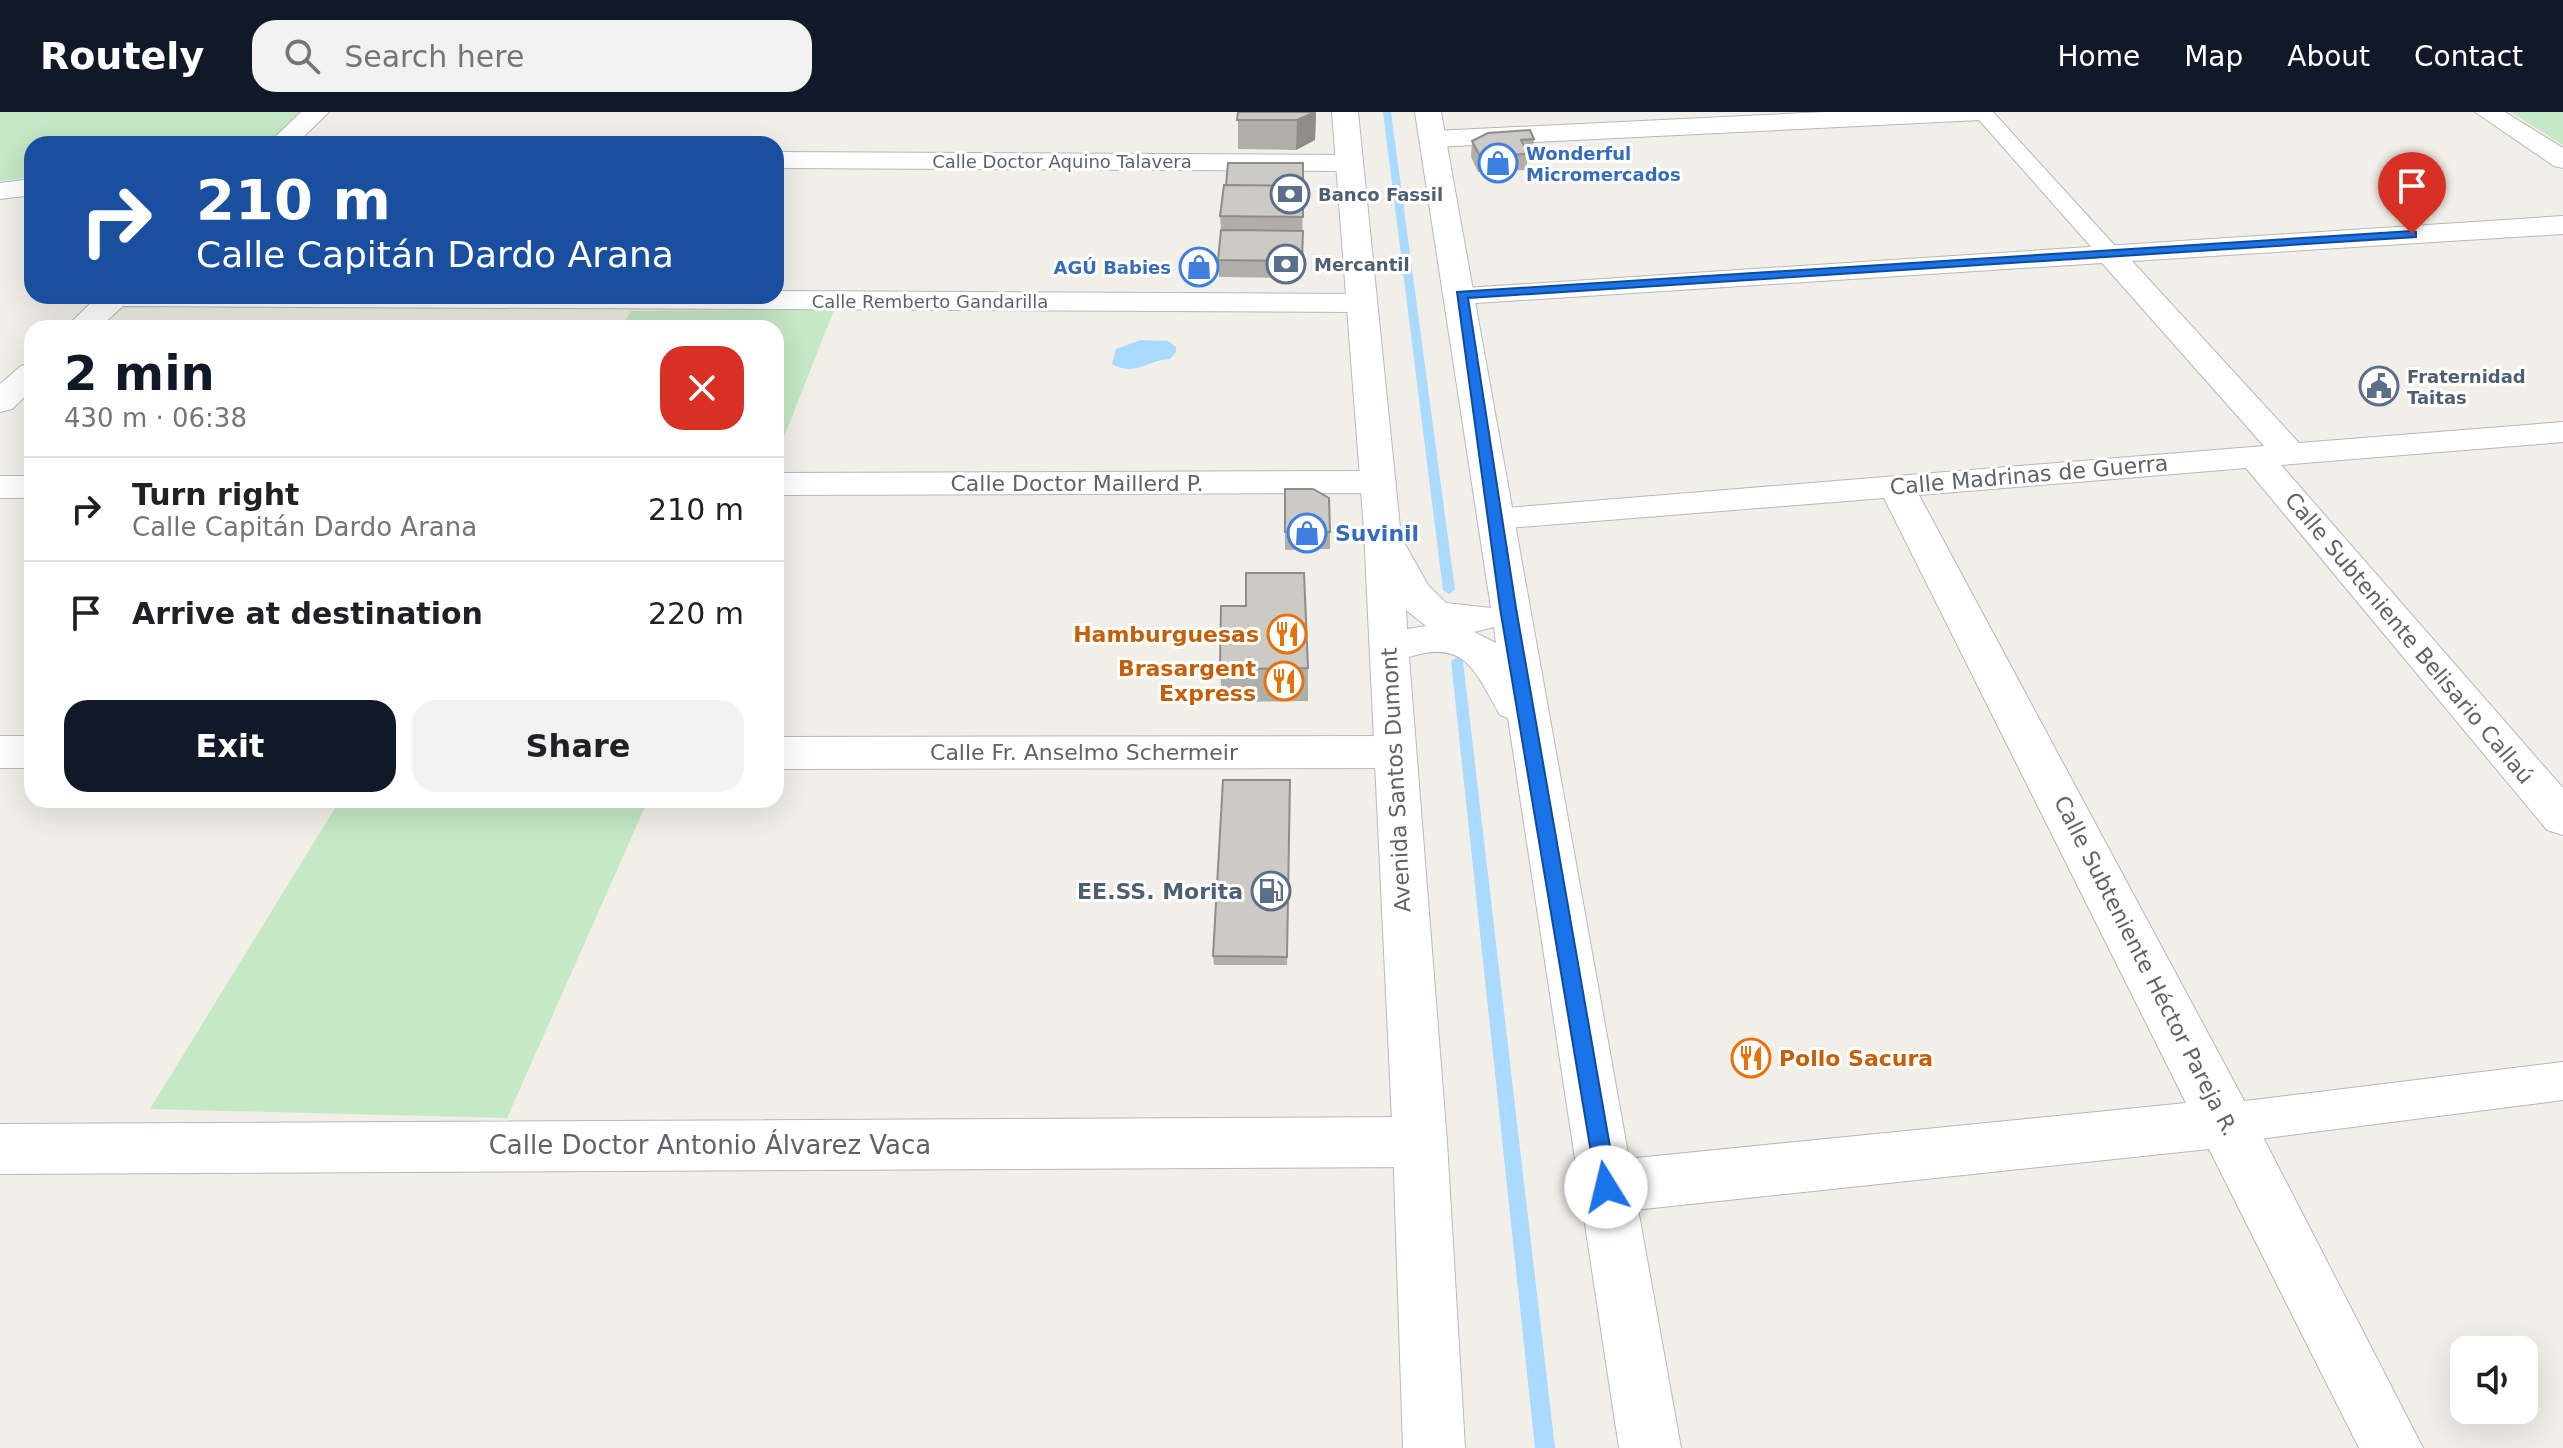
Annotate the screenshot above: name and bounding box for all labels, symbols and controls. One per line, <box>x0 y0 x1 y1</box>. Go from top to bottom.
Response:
search box <box>252 20 812 92</box>
text: Routely <box>40 34 204 78</box>
icon: search <box>280 34 324 78</box>
text: Search here <box>344 39 524 74</box>
text: Home <box>2057 40 2140 73</box>
text: Map <box>2184 40 2243 73</box>
text: About <box>2287 40 2370 73</box>
text: Contact <box>2414 40 2523 73</box>
shop icon: Wonderful Micromercados <box>1477 142 1519 184</box>
place label: Wonderful Micromercados <box>1526 143 1681 185</box>
street label: Calle Doctor Aquino Talavera <box>932 151 1192 172</box>
pin <box>2378 152 2446 234</box>
icon: arrive <box>2390 164 2434 208</box>
text: 210 m <box>196 167 391 232</box>
icon: right <box>64 168 168 272</box>
bank icon: Banco Fassil <box>1269 173 1311 215</box>
place label: Banco Fassil <box>1318 184 1443 205</box>
text: Calle Capitán Dardo Arana <box>196 234 674 275</box>
bank icon: Mercantil <box>1265 243 1307 285</box>
shop icon: AGÚ Babies <box>1178 246 1220 288</box>
place label: Mercantil <box>1314 254 1410 275</box>
place label: AGÚ Babies <box>1054 257 1171 278</box>
street label: Calle Remberto Gandarilla <box>812 291 1048 312</box>
text: 2 min <box>64 345 215 401</box>
button: close <box>660 346 744 430</box>
public building icon: Fraternidad Taitas <box>2358 365 2400 407</box>
place label: Fraternidad Taitas <box>2407 366 2526 408</box>
text: 430 m · 06:38 <box>64 403 247 433</box>
street label: Calle Madrinas de Guerra <box>1889 450 2169 500</box>
street label: Calle Doctor Maillerd P. <box>951 471 1204 496</box>
text: Turn right <box>132 477 299 512</box>
icon: right <box>64 487 108 531</box>
street label: Calle Subteniente Belisario Callaú <box>2280 487 2538 789</box>
text: 210 m <box>648 492 744 527</box>
text: Calle Capitán Dardo Arana <box>132 512 477 542</box>
shop icon: Suvinil <box>1286 512 1328 554</box>
place label: Suvinil <box>1335 521 1419 546</box>
icon: arrive <box>64 591 108 635</box>
text: Arrive at destination <box>132 596 483 631</box>
text: 220 m <box>648 596 744 631</box>
restaurant icon: Hamburguesas <box>1266 613 1308 655</box>
place label: Hamburguesas <box>1073 622 1259 647</box>
street label: Avenida Santos Dumont <box>1377 647 1415 913</box>
place label: Brasargent Express <box>1118 656 1256 706</box>
restaurant icon: Brasargent Express <box>1263 660 1305 702</box>
button: Exit <box>64 700 396 792</box>
button: Share <box>412 700 744 792</box>
street label: Calle Fr. Anselmo Schermeir <box>930 740 1239 765</box>
street label: Calle Subteniente Héctor Pareja R. <box>2049 792 2243 1140</box>
fuel station icon: EE.SS. Morita <box>1250 870 1292 912</box>
place label: EE.SS. Morita <box>1077 879 1243 904</box>
restaurant icon: Pollo Sacura <box>1730 1037 1772 1079</box>
place label: Pollo Sacura <box>1779 1046 1933 1071</box>
street label: Calle Doctor Antonio Álvarez Vaca <box>489 1129 931 1160</box>
position arrow <box>1564 1145 1648 1229</box>
map controls <box>2450 1336 2538 1424</box>
button: sound <box>2450 1336 2538 1424</box>

